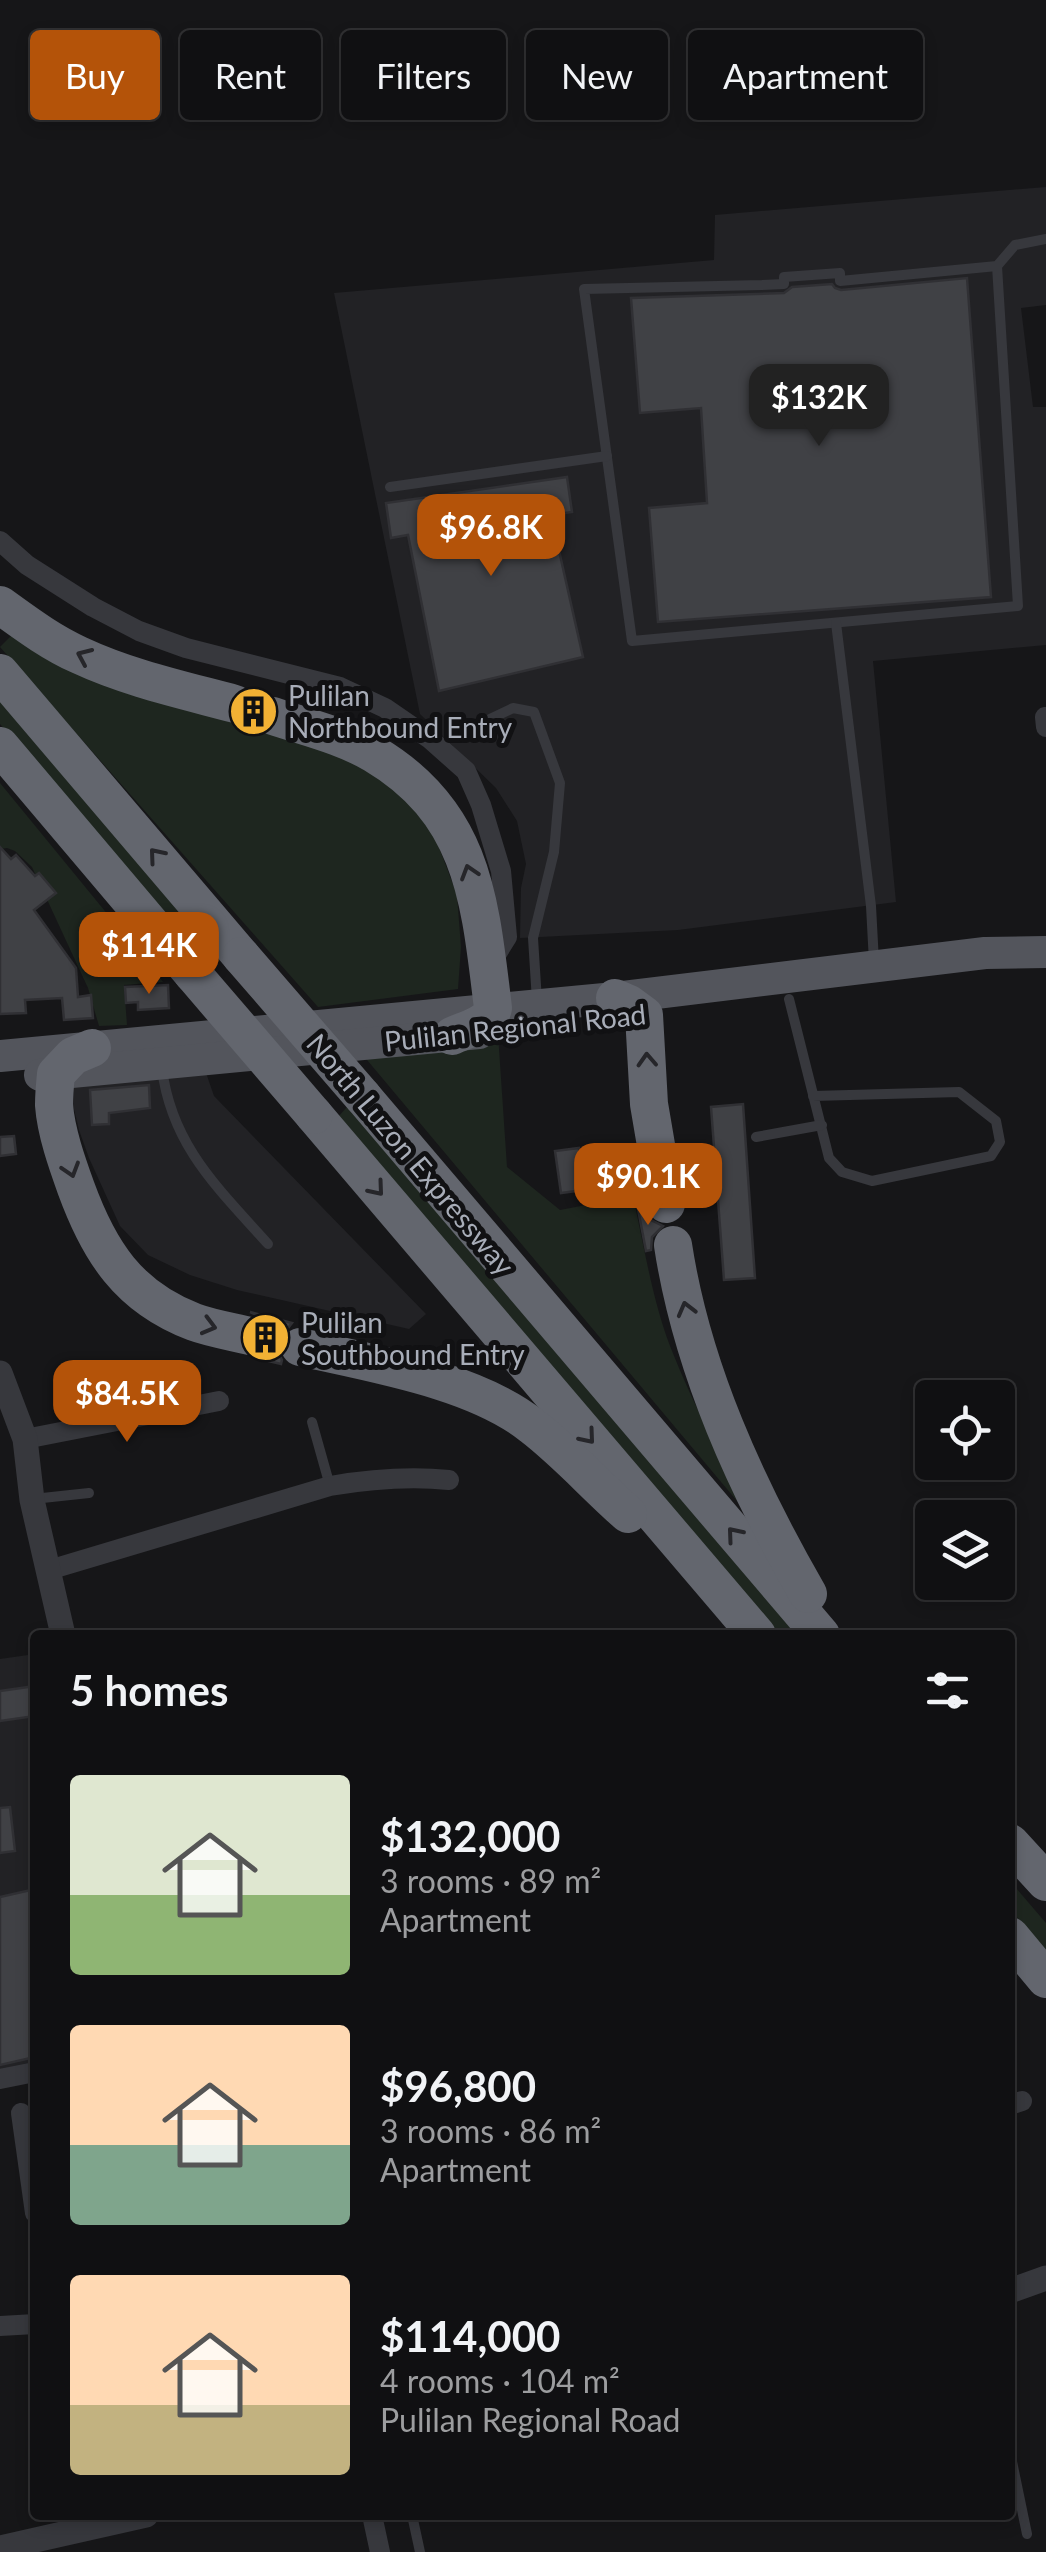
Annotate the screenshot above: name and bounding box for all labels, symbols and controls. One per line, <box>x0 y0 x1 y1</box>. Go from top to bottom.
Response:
chip: Buy <box>30 30 160 120</box>
chip: Rent <box>180 30 321 120</box>
chip: Filters <box>341 30 506 120</box>
chip: New <box>526 30 668 120</box>
chip: Apartment <box>688 30 923 120</box>
pin: $132K <box>749 364 889 449</box>
text: $132K <box>771 377 867 416</box>
pin: $96.8K <box>410 494 572 579</box>
text: $96.8K <box>439 507 543 546</box>
one-way arrow <box>76 648 94 668</box>
place label: Pulilan Northbound Entry <box>288 678 513 744</box>
building icon: Pulilan Northbound Entry <box>227 685 279 737</box>
one-way arrow <box>149 849 167 867</box>
one-way arrow <box>460 865 481 882</box>
pin: $114K <box>79 912 219 997</box>
text: $114K <box>101 925 197 964</box>
street label: Pulilan Regional Road <box>382 996 648 1058</box>
street label: North Luzon Expressway <box>300 1026 522 1282</box>
one-way arrow <box>637 1051 658 1067</box>
pin: $90.1K <box>567 1143 729 1228</box>
text: $90.1K <box>596 1156 700 1195</box>
one-way arrow <box>59 1160 80 1177</box>
one-way arrow <box>365 1178 383 1196</box>
one-way arrow <box>676 1301 697 1318</box>
place label: Pulilan Southbound Entry <box>301 1305 525 1371</box>
building icon: Pulilan Southbound Entry <box>240 1312 292 1364</box>
one-way arrow <box>200 1314 218 1335</box>
pin: $84.5K <box>46 1360 208 1445</box>
text: $84.5K <box>75 1373 179 1412</box>
map controls <box>915 1380 1015 1600</box>
button: locate <box>915 1380 1015 1480</box>
one-way arrow <box>576 1425 594 1443</box>
button: layers <box>915 1500 1015 1600</box>
one-way arrow <box>728 1528 746 1546</box>
icon: filters <box>920 1663 975 1718</box>
text: 5 homes <box>70 1665 228 1715</box>
text: $132,000 <box>380 1811 560 1861</box>
icon: home <box>150 1815 270 1935</box>
text: 3 rooms · 89 m² <box>380 1861 601 1900</box>
text: Apartment <box>380 1900 531 1939</box>
text: $96,800 <box>380 2061 536 2111</box>
icon: home <box>150 2065 270 2185</box>
text: 3 rooms · 86 m² <box>380 2111 601 2150</box>
text: Apartment <box>380 2150 531 2189</box>
text: $114,000 <box>380 2311 560 2361</box>
icon: home <box>150 2315 270 2435</box>
text: 4 rooms · 104 m² <box>380 2361 620 2400</box>
text: Pulilan Regional Road <box>380 2400 681 2439</box>

